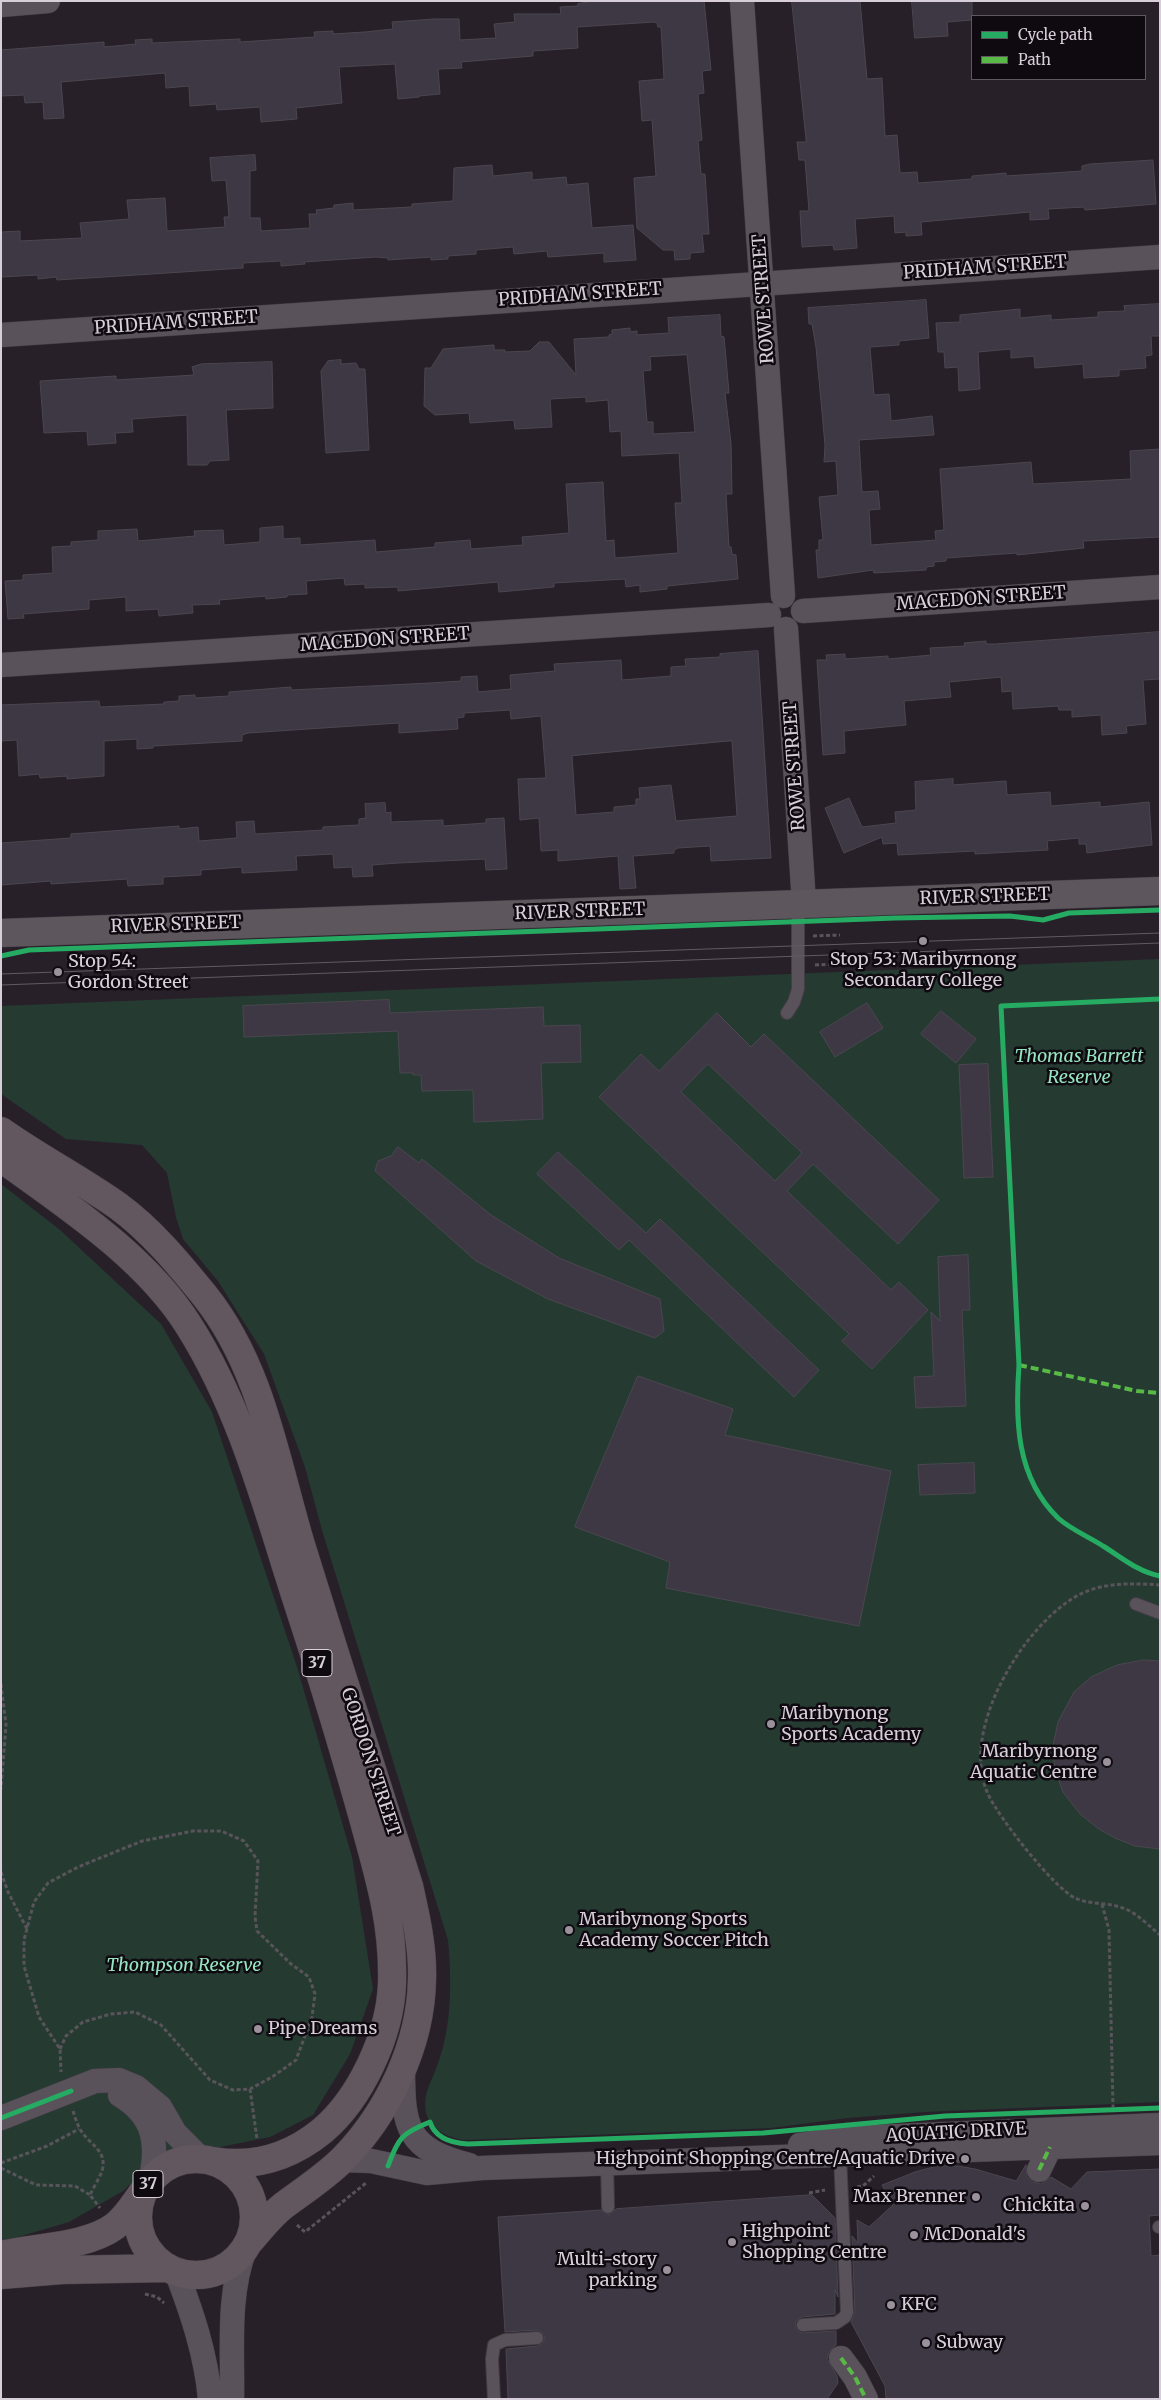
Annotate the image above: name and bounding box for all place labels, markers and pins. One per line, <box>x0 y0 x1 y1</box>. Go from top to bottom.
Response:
marker: Stop 53: Maribyrnong Secondary College <box>917 935 929 947</box>
place label: Stop 53: Maribyrnong Secondary College <box>830 949 1016 992</box>
place label: Stop 54: Gordon Street <box>68 951 189 994</box>
marker: Stop 54: Gordon Street <box>52 966 64 978</box>
place label: Maribynong Sports Academy <box>781 1703 921 1746</box>
marker: Maribynong Sports Academy <box>765 1718 777 1730</box>
place label: Maribyrnong Aquatic Centre <box>970 1741 1097 1784</box>
marker: Maribyrnong Aquatic Centre <box>1101 1756 1113 1768</box>
place label: Maribynong Sports Academy Soccer Pitch <box>579 1909 769 1952</box>
marker: Maribynong Sports Academy Soccer Pitch <box>563 1924 575 1936</box>
place label: Pipe Dreams <box>268 2018 377 2040</box>
marker: Pipe Dreams <box>252 2023 264 2035</box>
place label: Highpoint Shopping Centre/Aquatic Drive <box>596 2148 955 2170</box>
marker: Highpoint Shopping Centre/Aquatic Drive <box>959 2153 971 2165</box>
place label: Max Brenner <box>853 2186 966 2208</box>
marker: Max Brenner <box>970 2191 982 2203</box>
place label: Chickita <box>1003 2195 1075 2217</box>
marker: Chickita <box>1079 2200 1091 2212</box>
place label: Highpoint Shopping Centre <box>742 2221 887 2264</box>
place label: McDonald's <box>924 2224 1026 2246</box>
marker: McDonald's <box>908 2229 920 2241</box>
marker: Highpoint Shopping Centre <box>726 2236 738 2248</box>
place label: Multi-story parking <box>557 2249 657 2292</box>
marker: Multi-story parking <box>661 2264 673 2276</box>
place label: KFC <box>901 2294 937 2316</box>
marker: KFC <box>885 2299 897 2311</box>
place label: Subway <box>936 2332 1003 2354</box>
marker: Subway <box>920 2337 932 2349</box>

